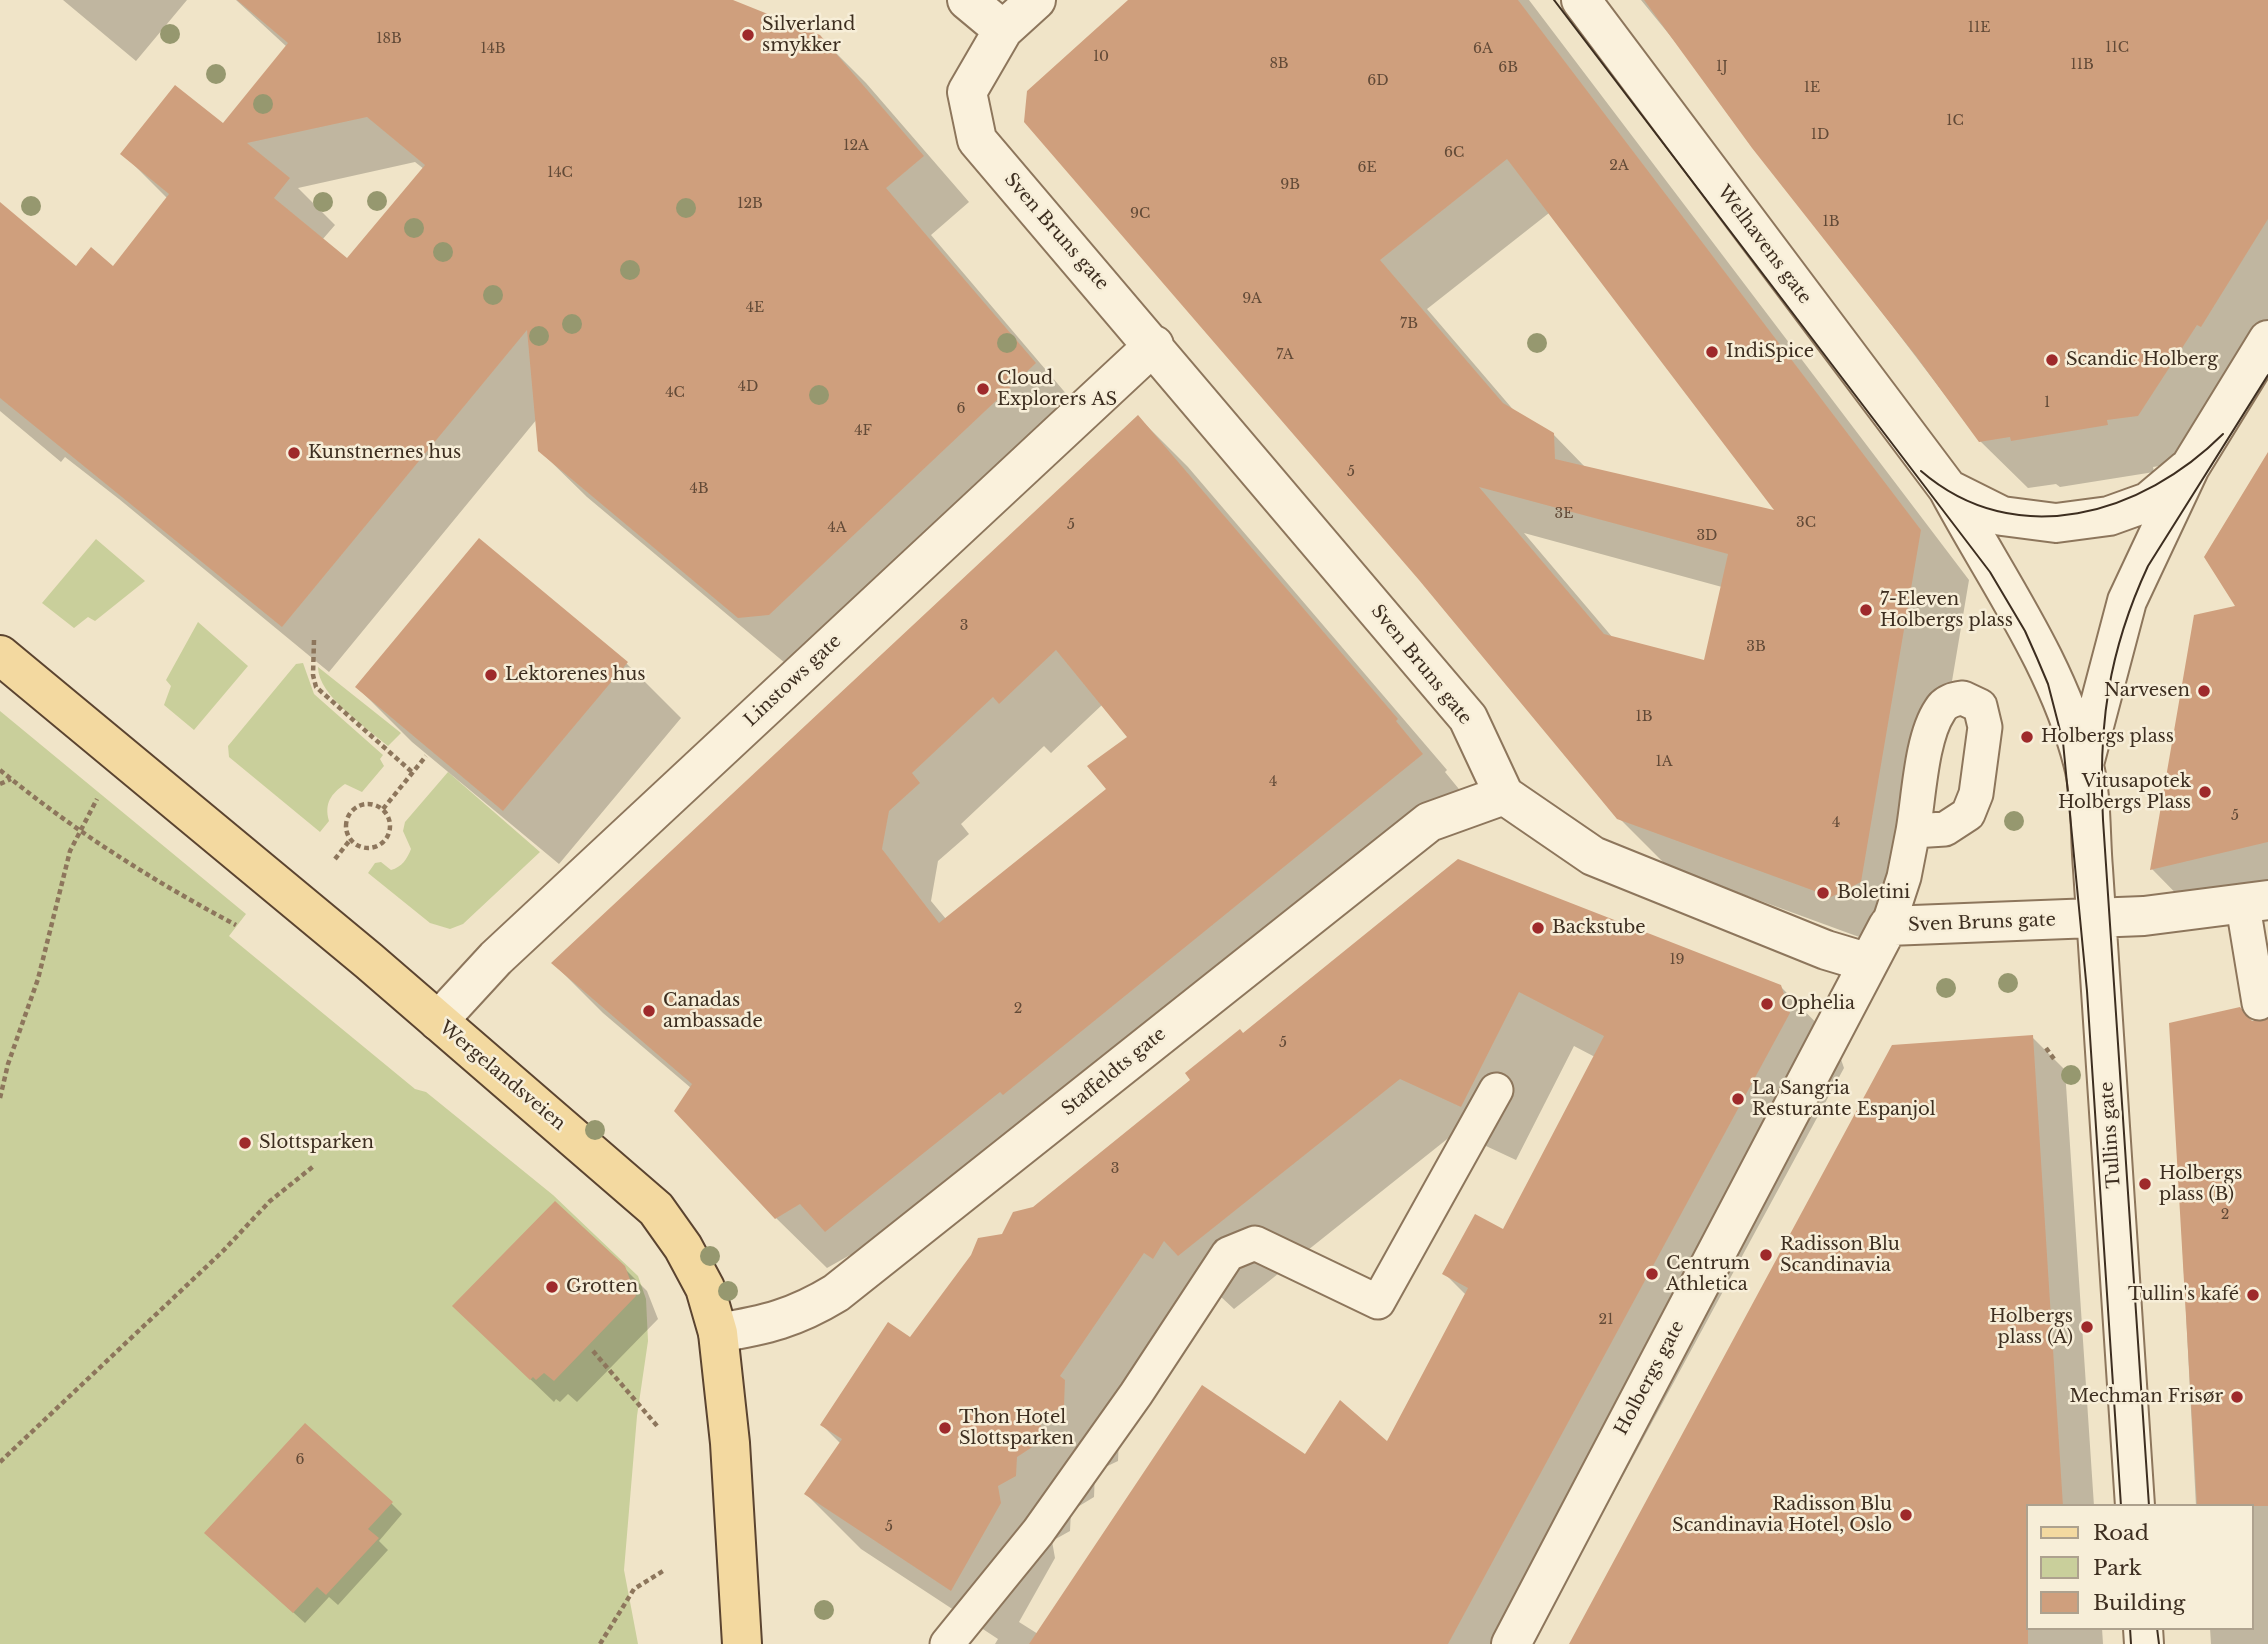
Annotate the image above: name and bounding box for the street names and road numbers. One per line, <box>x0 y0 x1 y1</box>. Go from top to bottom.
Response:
street label: Sven Bruns gate <box>999 169 1113 295</box>
street label: Welhavens gate <box>1713 182 1815 308</box>
street label: Sven Bruns gate <box>1366 601 1476 729</box>
street label: Linstows gate <box>740 631 846 731</box>
street label: Sven Bruns gate <box>1908 910 2056 936</box>
street label: Wergelandsveien <box>435 1017 569 1135</box>
street label: Staffeldts gate <box>1058 1023 1170 1121</box>
street label: Tullins gate <box>2096 1081 2126 1189</box>
street label: Holbergs gate <box>1611 1317 1689 1439</box>

